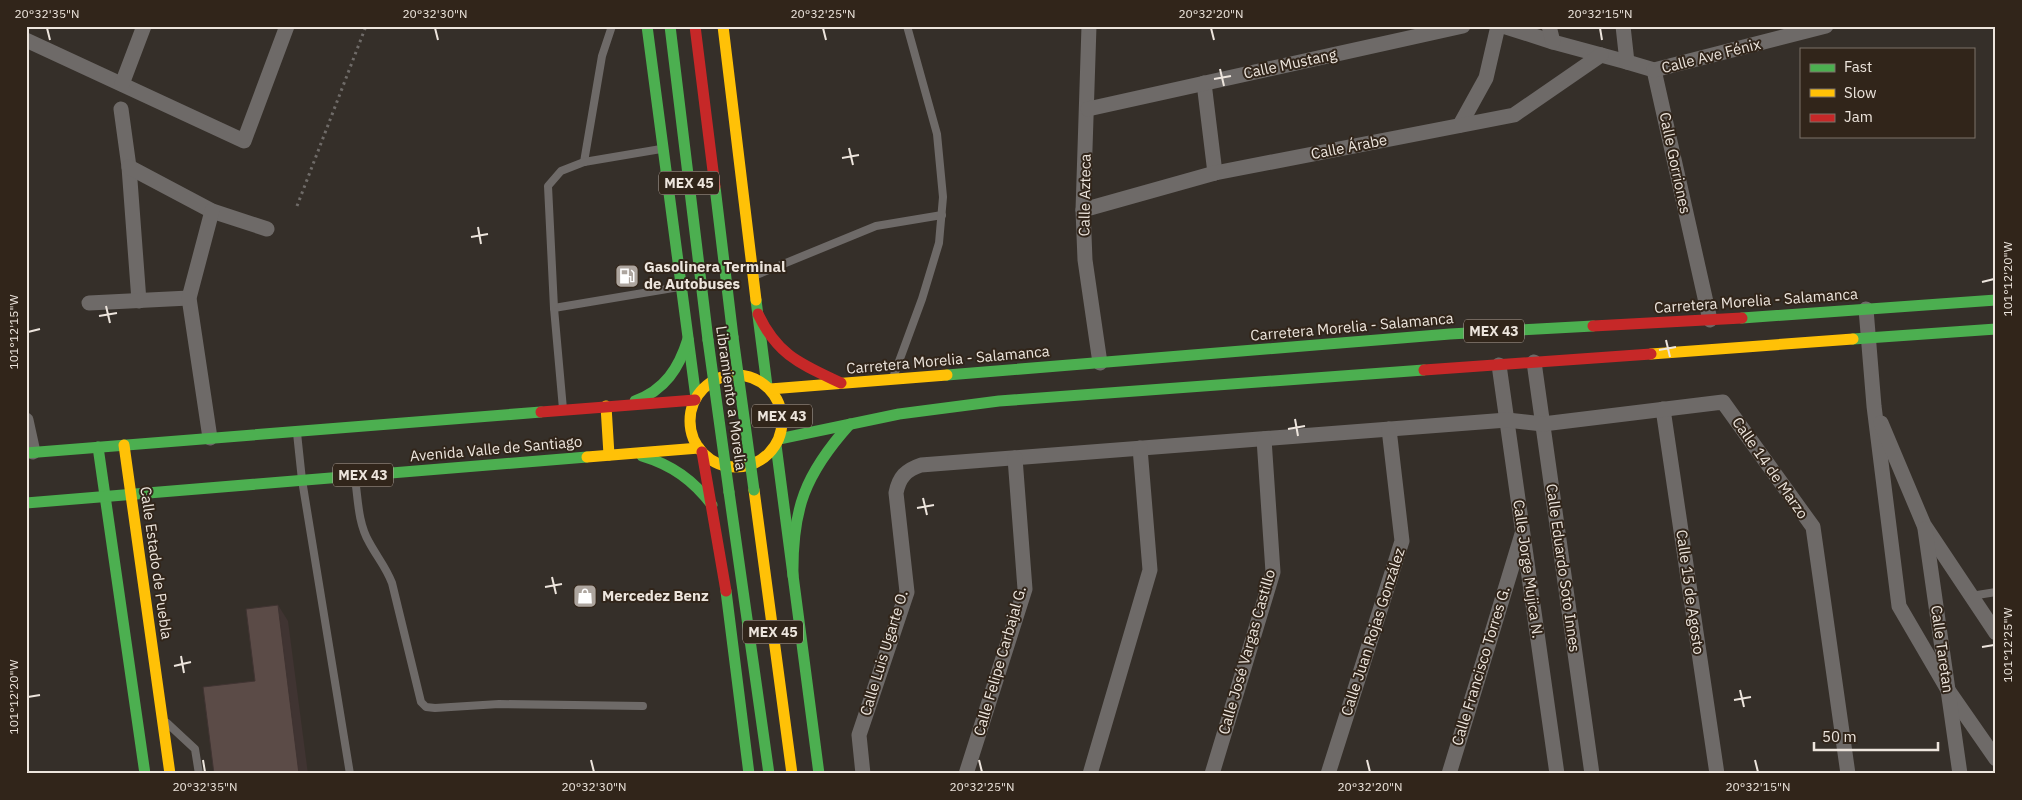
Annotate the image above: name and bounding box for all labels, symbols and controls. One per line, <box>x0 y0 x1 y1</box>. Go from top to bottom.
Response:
text: 20°32'35"N <box>14 6 80 21</box>
text: 20°32'30"N <box>402 6 468 21</box>
text: 20°32'25"N <box>790 6 856 21</box>
text: 20°32'20"N <box>1178 6 1244 21</box>
text: 20°32'15"N <box>1567 6 1633 21</box>
street label: Calle Ave Fénix <box>1659 34 1763 77</box>
street label: Calle Mustang <box>1242 44 1338 83</box>
legend <box>1800 48 1974 138</box>
text: Fast <box>1844 57 1872 76</box>
text: Slow <box>1844 83 1877 102</box>
text: Jam <box>1844 107 1873 126</box>
street label: Calle Gorriones <box>1655 110 1696 215</box>
street label: Calle Árabe <box>1309 130 1389 163</box>
street label: Calle Azteca <box>1074 153 1095 237</box>
road number: MEX 45 <box>659 172 719 194</box>
text: 101°12'20"W <box>2000 241 2015 316</box>
place label: Gasolinera Terminal de Autobuses <box>644 257 786 293</box>
fuel station icon: Gasolinera Terminal de Autobuses <box>614 263 640 289</box>
street label: Carretera Morelia - Salamanca <box>1654 284 1858 317</box>
text: 101°12'15"W <box>6 294 21 369</box>
street label: Carretera Morelia - Salamanca <box>1249 308 1454 345</box>
road number: MEX 43 <box>1464 320 1524 342</box>
street label: Libramiento a Morelia <box>712 324 751 471</box>
street label: Carretera Morelia - Salamanca <box>845 341 1050 378</box>
road number: MEX 43 <box>752 404 812 428</box>
street label: Calle 14 de Marzo <box>1728 413 1813 522</box>
street label: Avenida Valle de Santiago <box>409 432 583 465</box>
road number: MEX 43 <box>333 464 393 486</box>
street label: Calle Eduardo Soto Innes <box>1542 482 1585 653</box>
street label: Calle Estado de Puebla <box>136 485 177 641</box>
street label: Calle Jorge Mujica N. <box>1509 498 1548 640</box>
street label: Calle 15 de Agosto <box>1672 528 1709 656</box>
street label: Calle Juan Rojas González <box>1336 546 1409 718</box>
street label: Calle José Vargas Castillo <box>1214 567 1279 737</box>
shop icon: Mercedez Benz <box>572 583 598 609</box>
street label: Calle Felipe Carbajal G. <box>969 584 1030 738</box>
street label: Calle Francisco Torres G. <box>1447 584 1514 748</box>
place label: Mercedez Benz <box>602 586 709 605</box>
street label: Calle Luis Ugarte O. <box>855 588 912 718</box>
street label: Calle Taretan <box>1927 604 1958 694</box>
text: 101°12'25"W <box>2000 607 2015 682</box>
road number: MEX 45 <box>743 620 803 644</box>
text: 101°12'20"W <box>6 659 21 734</box>
scale bar <box>1814 720 1938 752</box>
text: 50 m <box>1822 727 1857 746</box>
text: 20°32'35"N <box>172 779 238 794</box>
text: 20°32'30"N <box>561 779 627 794</box>
text: 20°32'25"N <box>949 779 1015 794</box>
text: 20°32'20"N <box>1337 779 1403 794</box>
text: 20°32'15"N <box>1725 779 1791 794</box>

